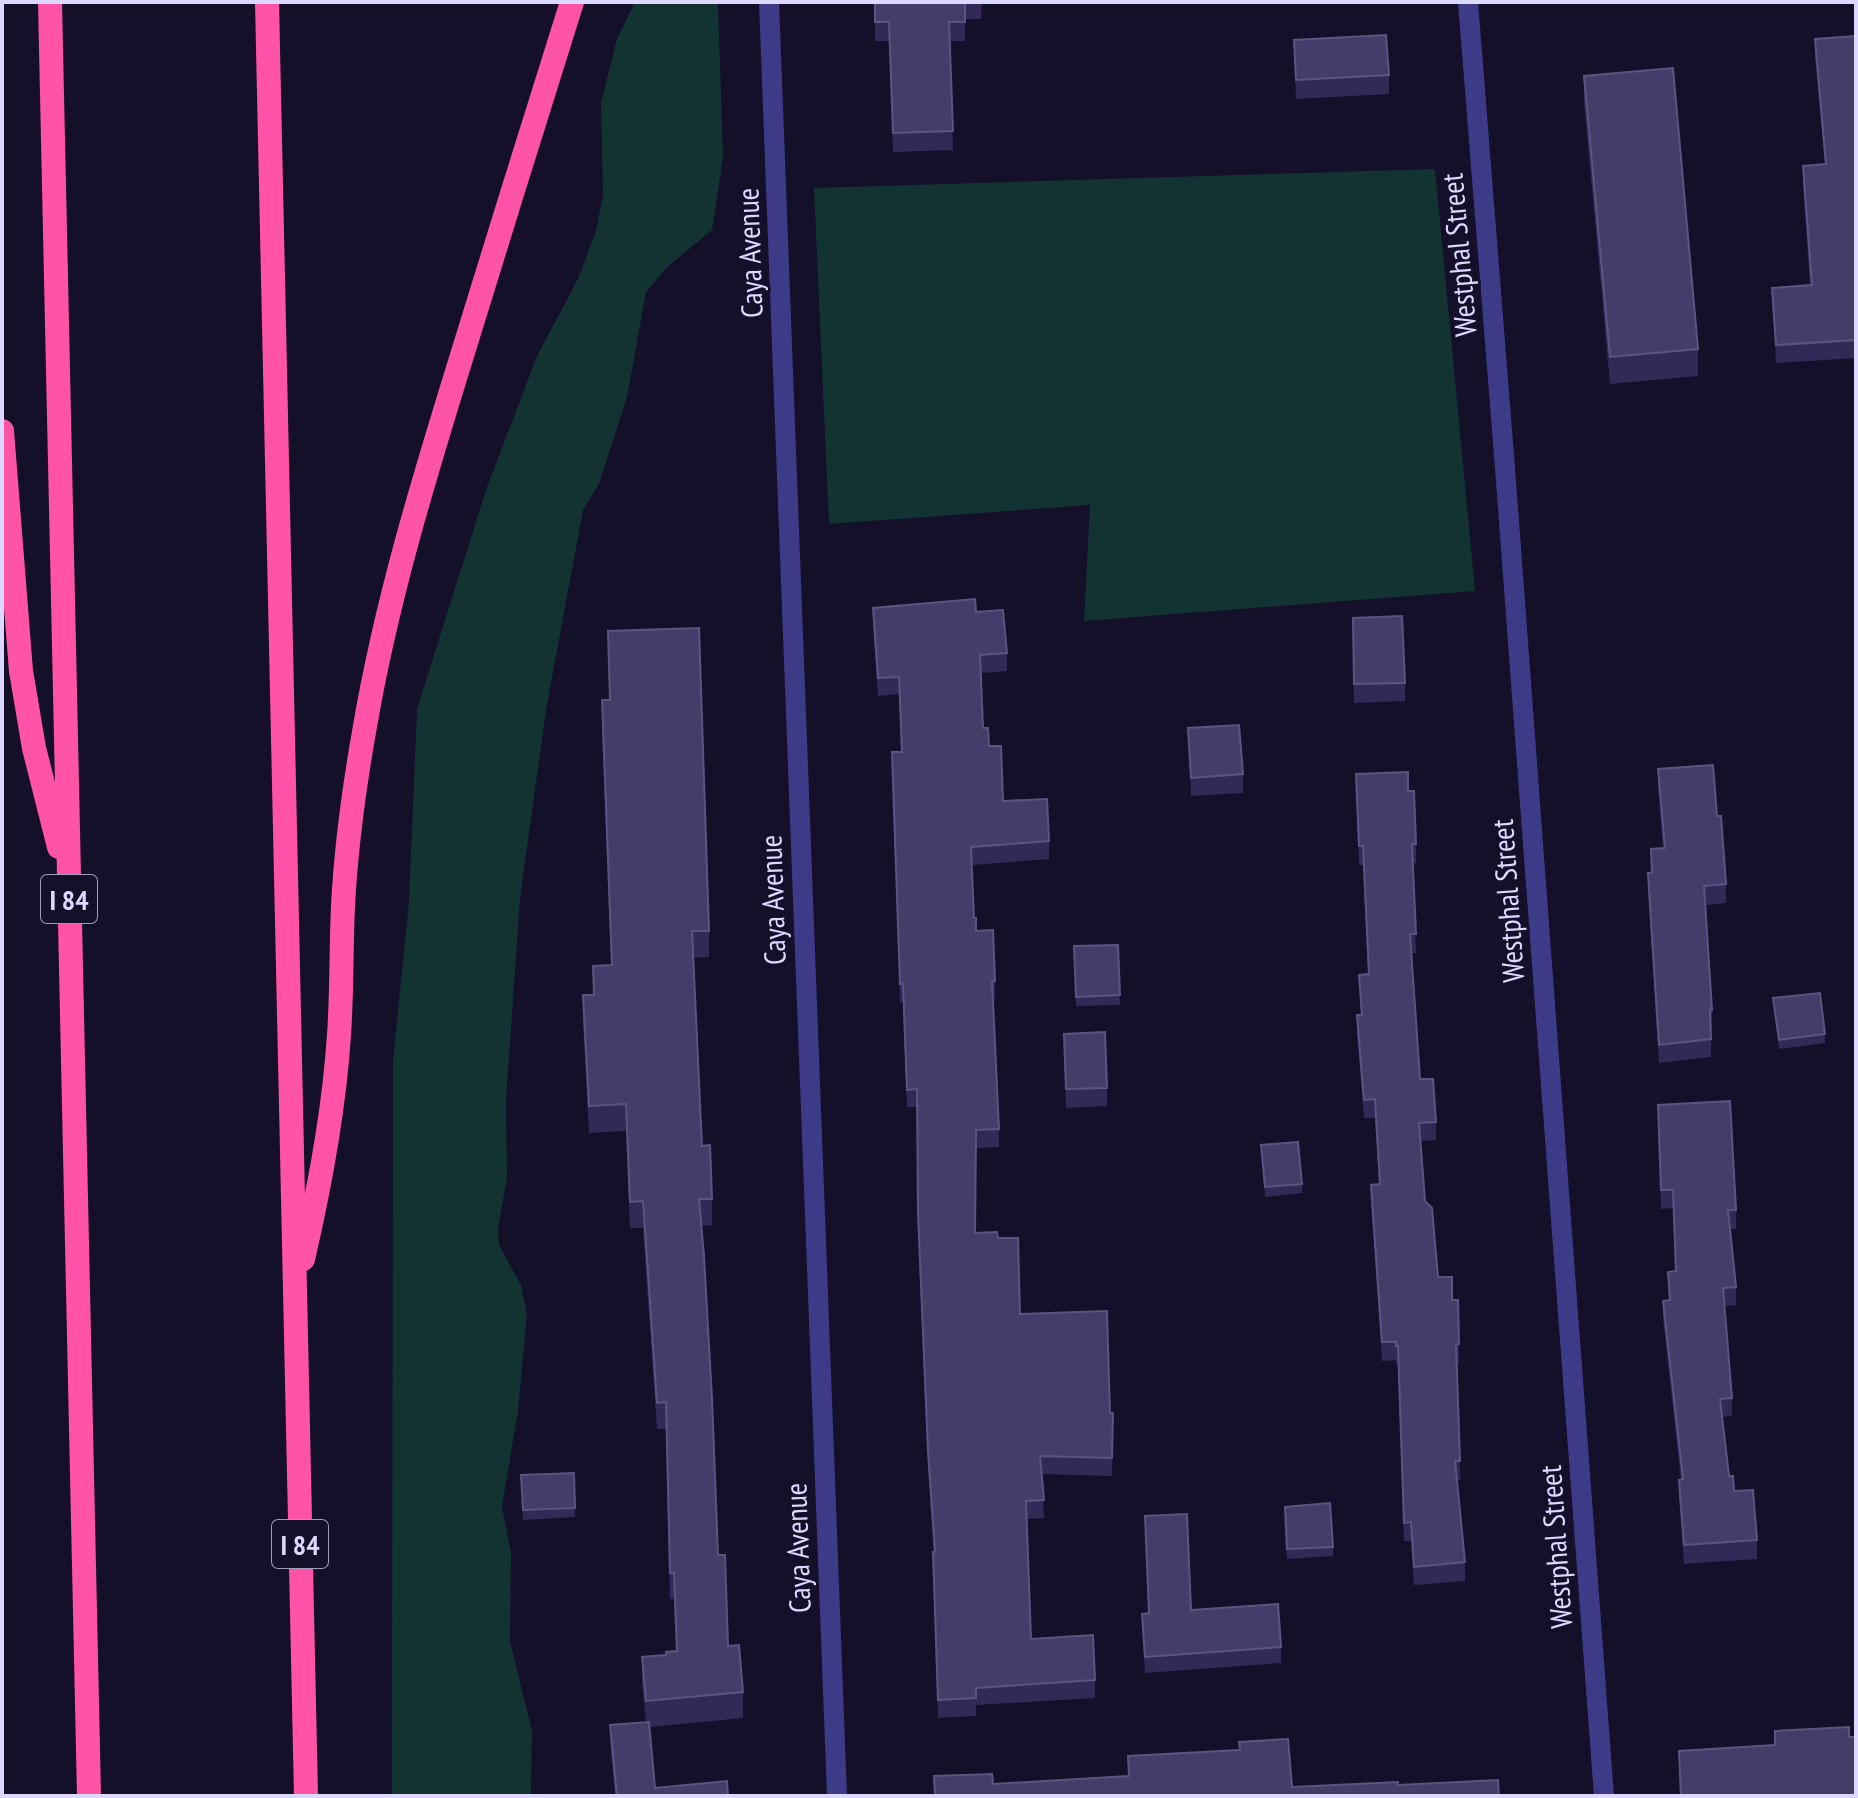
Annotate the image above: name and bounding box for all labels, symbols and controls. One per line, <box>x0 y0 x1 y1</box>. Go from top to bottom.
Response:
street label: Westphal Street <box>1431 171 1485 338</box>
street label: Caya Avenue <box>727 187 771 319</box>
street label: Westphal Street <box>1482 817 1532 984</box>
street label: Caya Avenue <box>750 834 794 966</box>
road number: I 84 <box>41 875 97 923</box>
street label: Westphal Street <box>1530 1463 1580 1630</box>
street label: Caya Avenue <box>775 1482 819 1614</box>
road number: I 84 <box>272 1520 328 1568</box>

